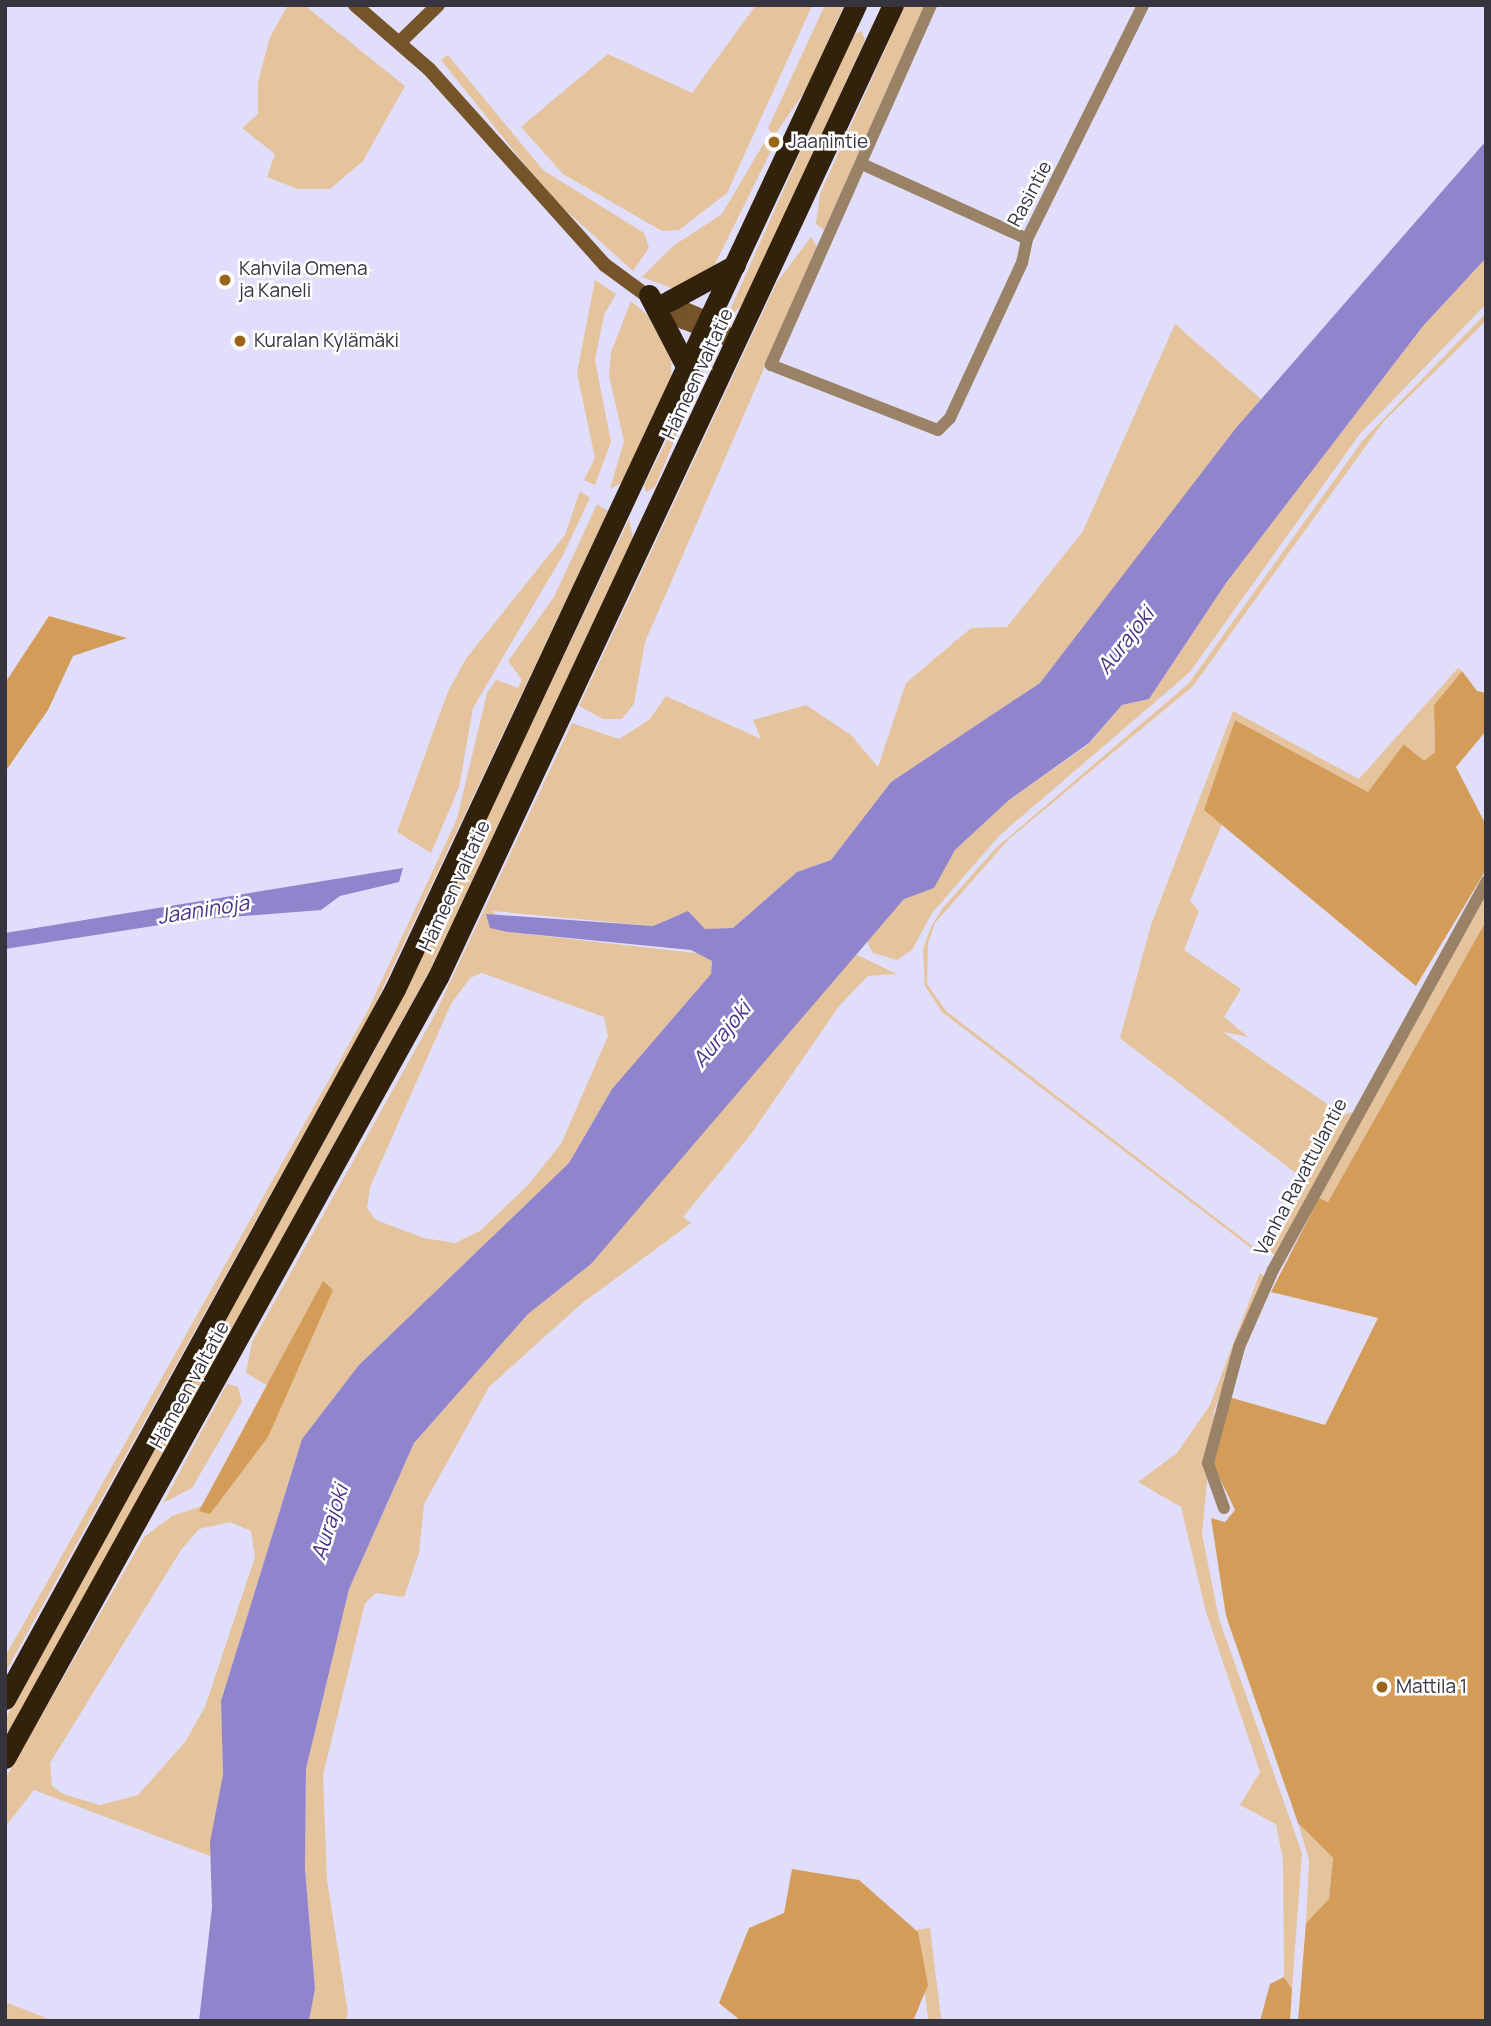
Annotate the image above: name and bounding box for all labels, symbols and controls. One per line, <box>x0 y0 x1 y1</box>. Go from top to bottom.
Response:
place label: Jaanintie <box>788 131 868 153</box>
marker: Jaanintie <box>766 134 782 150</box>
street label: Rasintie <box>1003 157 1057 231</box>
place label: Kahvila Omena ja Kaneli <box>239 258 367 302</box>
marker: Kahvila Omena ja Kaneli <box>217 272 233 288</box>
street label: Hämeen valtatie <box>658 305 738 443</box>
place label: Kuralan Kylämäki <box>254 330 399 352</box>
marker: Kuralan Kylämäki <box>232 333 248 349</box>
water label: Aurajoki <box>1091 602 1159 678</box>
street label: Hämeen valtatie <box>415 817 495 955</box>
water label: Jaaninoja <box>155 889 251 929</box>
water label: Aurajoki <box>686 996 756 1072</box>
street label: Vanha Ravattulantie <box>1250 1095 1352 1259</box>
street label: Hämeen valtatie <box>146 1317 234 1453</box>
water label: Aurajoki <box>305 1481 353 1563</box>
place label: Mattila 1 <box>1396 1676 1467 1698</box>
marker: Mattila 1 <box>1374 1679 1390 1695</box>

